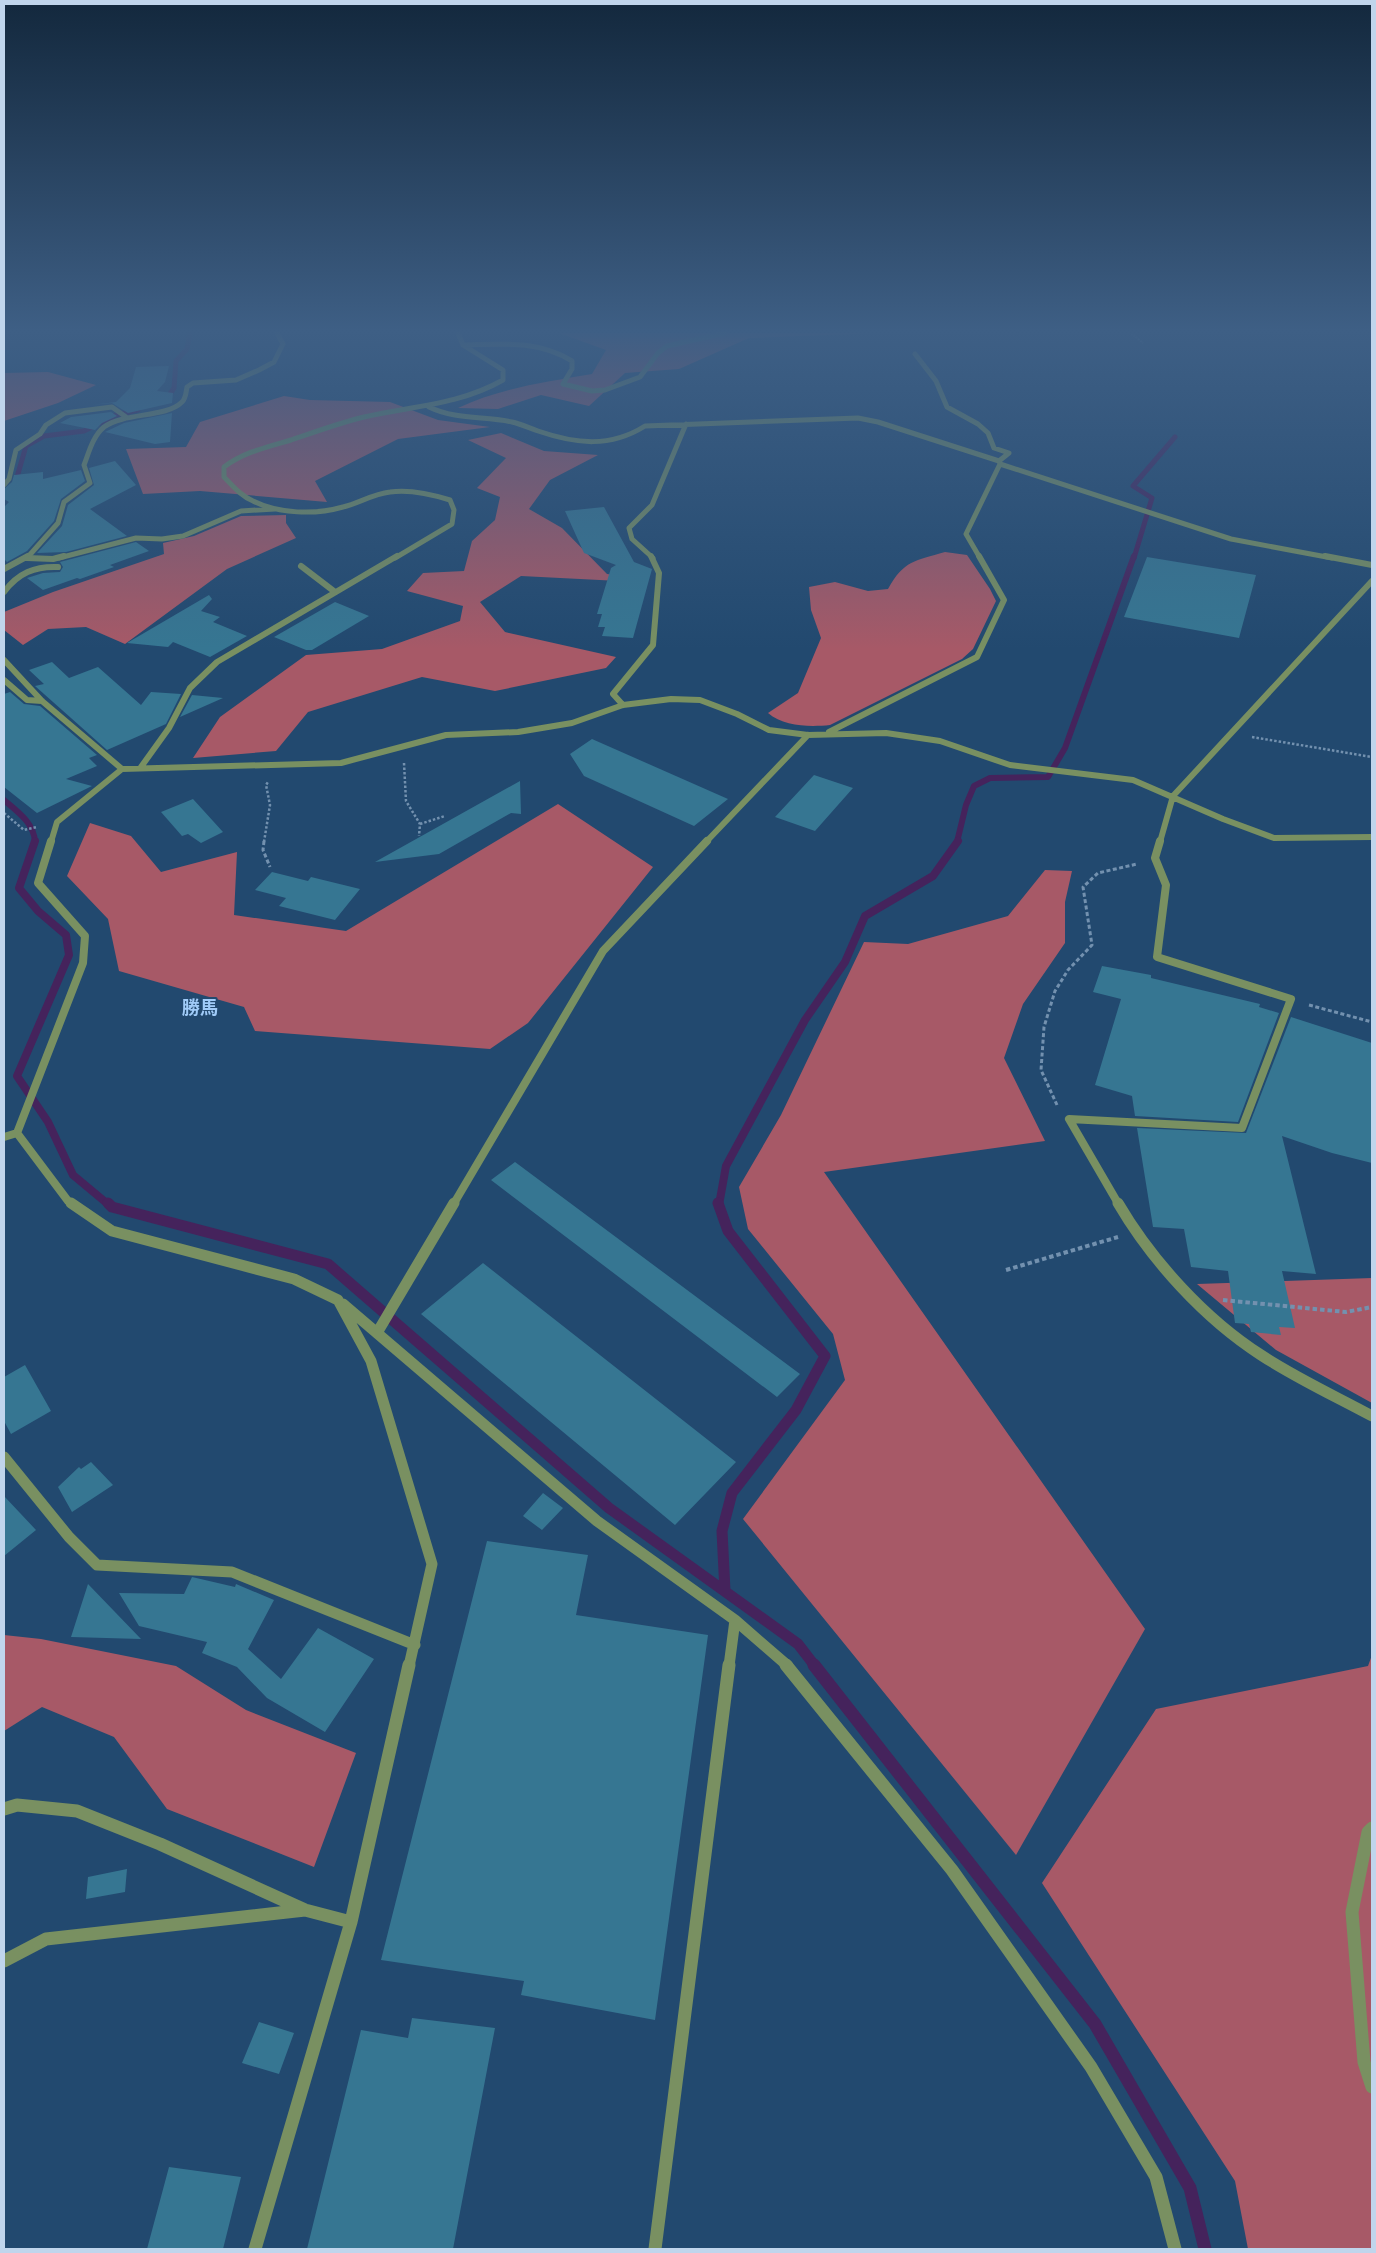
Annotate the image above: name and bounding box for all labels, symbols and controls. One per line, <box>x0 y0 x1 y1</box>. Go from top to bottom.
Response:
district label: 勝馬 <box>182 994 218 1021</box>

